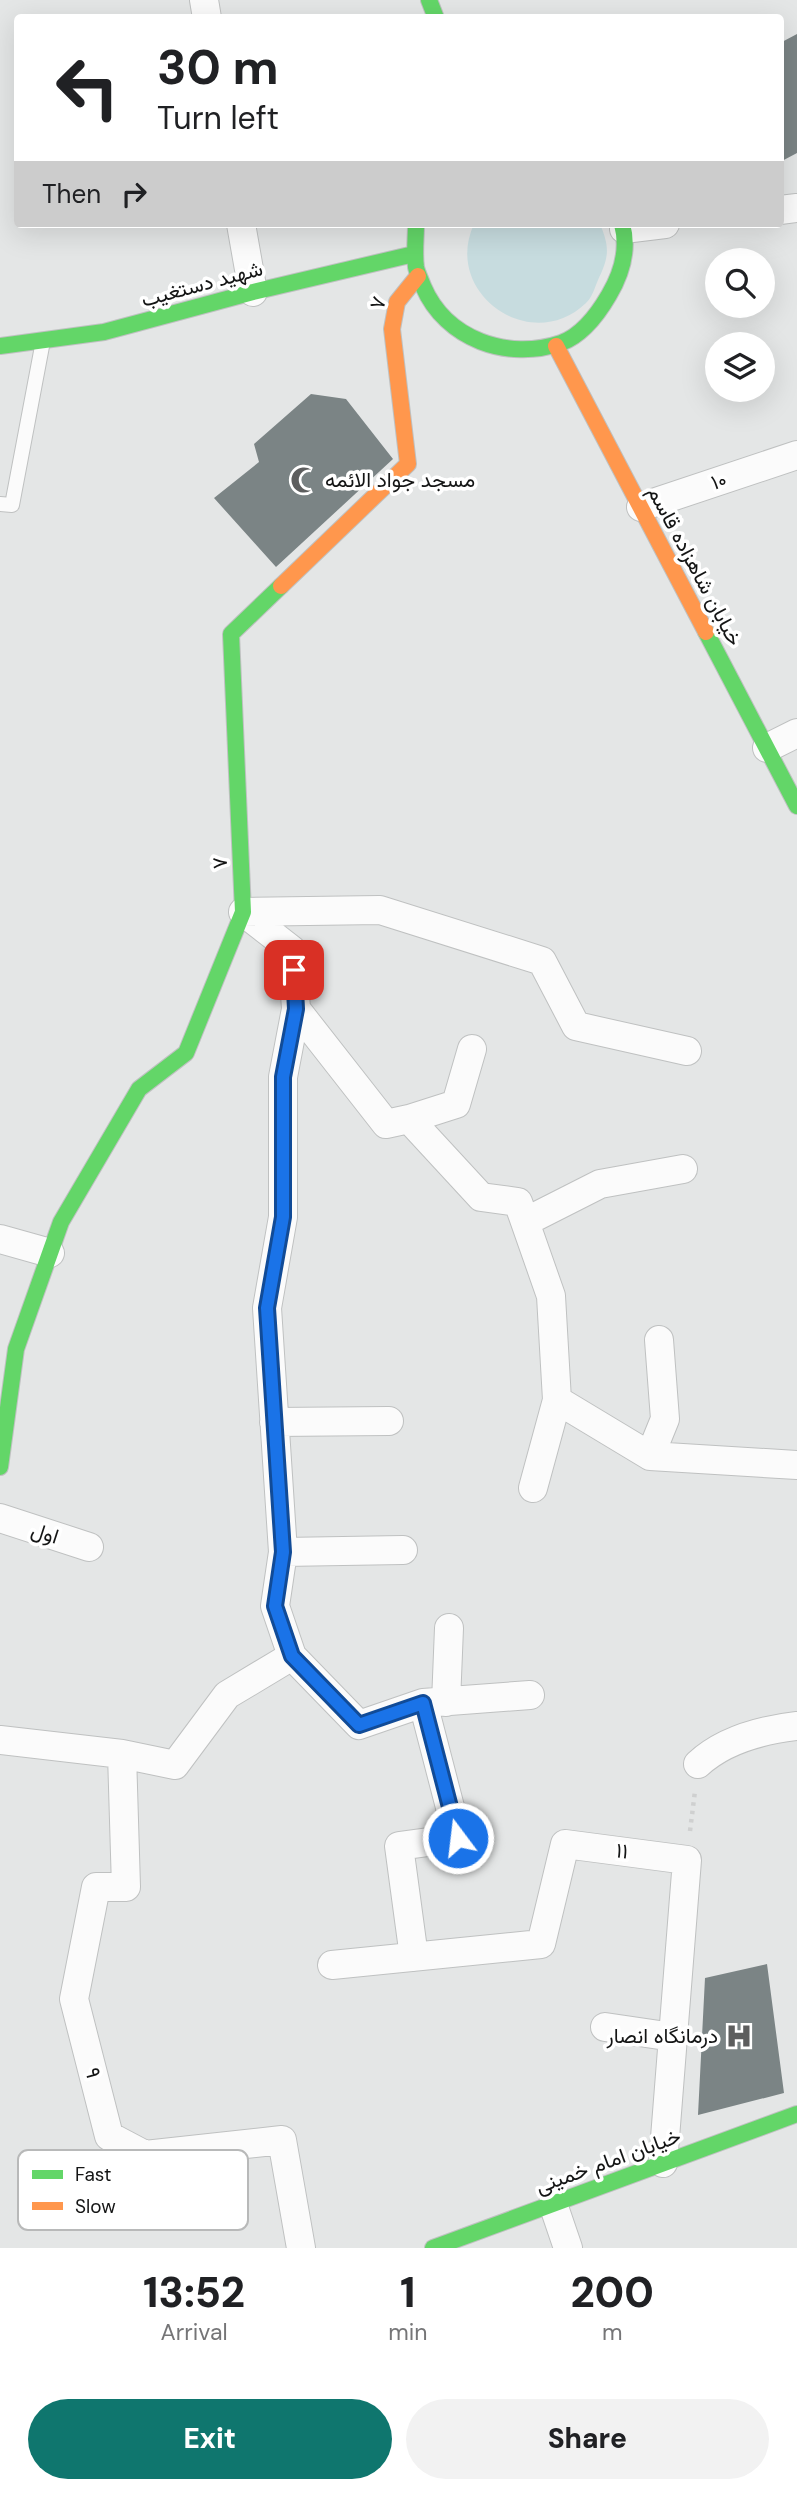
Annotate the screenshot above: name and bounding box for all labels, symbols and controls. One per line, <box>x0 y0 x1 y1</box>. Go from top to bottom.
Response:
text: 30 m <box>157 35 279 99</box>
icon: left <box>42 42 133 133</box>
text: Turn left <box>157 97 279 139</box>
icon: right <box>115 175 153 213</box>
text: Then <box>42 177 101 211</box>
map controls <box>705 248 775 402</box>
button: search <box>705 248 775 318</box>
street label: شهید دستغیب <box>138 254 266 314</box>
street label: ۷ <box>363 292 393 314</box>
button: layers <box>705 332 775 402</box>
mosque icon: مسجد جواد الائمه <box>289 465 319 495</box>
street label: ۱۰ <box>708 465 730 497</box>
place label: مسجد جواد الائمه <box>325 466 475 494</box>
street label: خیابان شاهزاده قاسم <box>641 481 749 651</box>
street label: ۷ <box>206 856 234 870</box>
pin <box>264 940 324 1000</box>
icon: arrive <box>275 951 313 989</box>
street label: اول <box>28 1515 62 1551</box>
position arrow <box>421 1801 495 1875</box>
street label: ۱۱ <box>614 1836 630 1866</box>
hospital icon: درمانگاه انصار <box>724 2021 754 2051</box>
place label: درمانگاه انصار <box>606 2022 718 2050</box>
street label: ۹ <box>78 2065 108 2081</box>
street label: خیابان امام خمینی <box>531 2122 685 2200</box>
legend <box>18 2150 248 2230</box>
text: Fast <box>75 2162 111 2187</box>
text: Slow <box>75 2194 116 2219</box>
text: 13:52 <box>143 2265 245 2320</box>
text: 1 <box>400 2265 416 2320</box>
text: 200 <box>570 2265 654 2320</box>
text: Arrival <box>161 2317 228 2347</box>
text: min <box>388 2317 427 2347</box>
text: m <box>602 2317 622 2347</box>
button: Exit <box>28 2399 392 2479</box>
button: Share <box>406 2399 769 2479</box>

